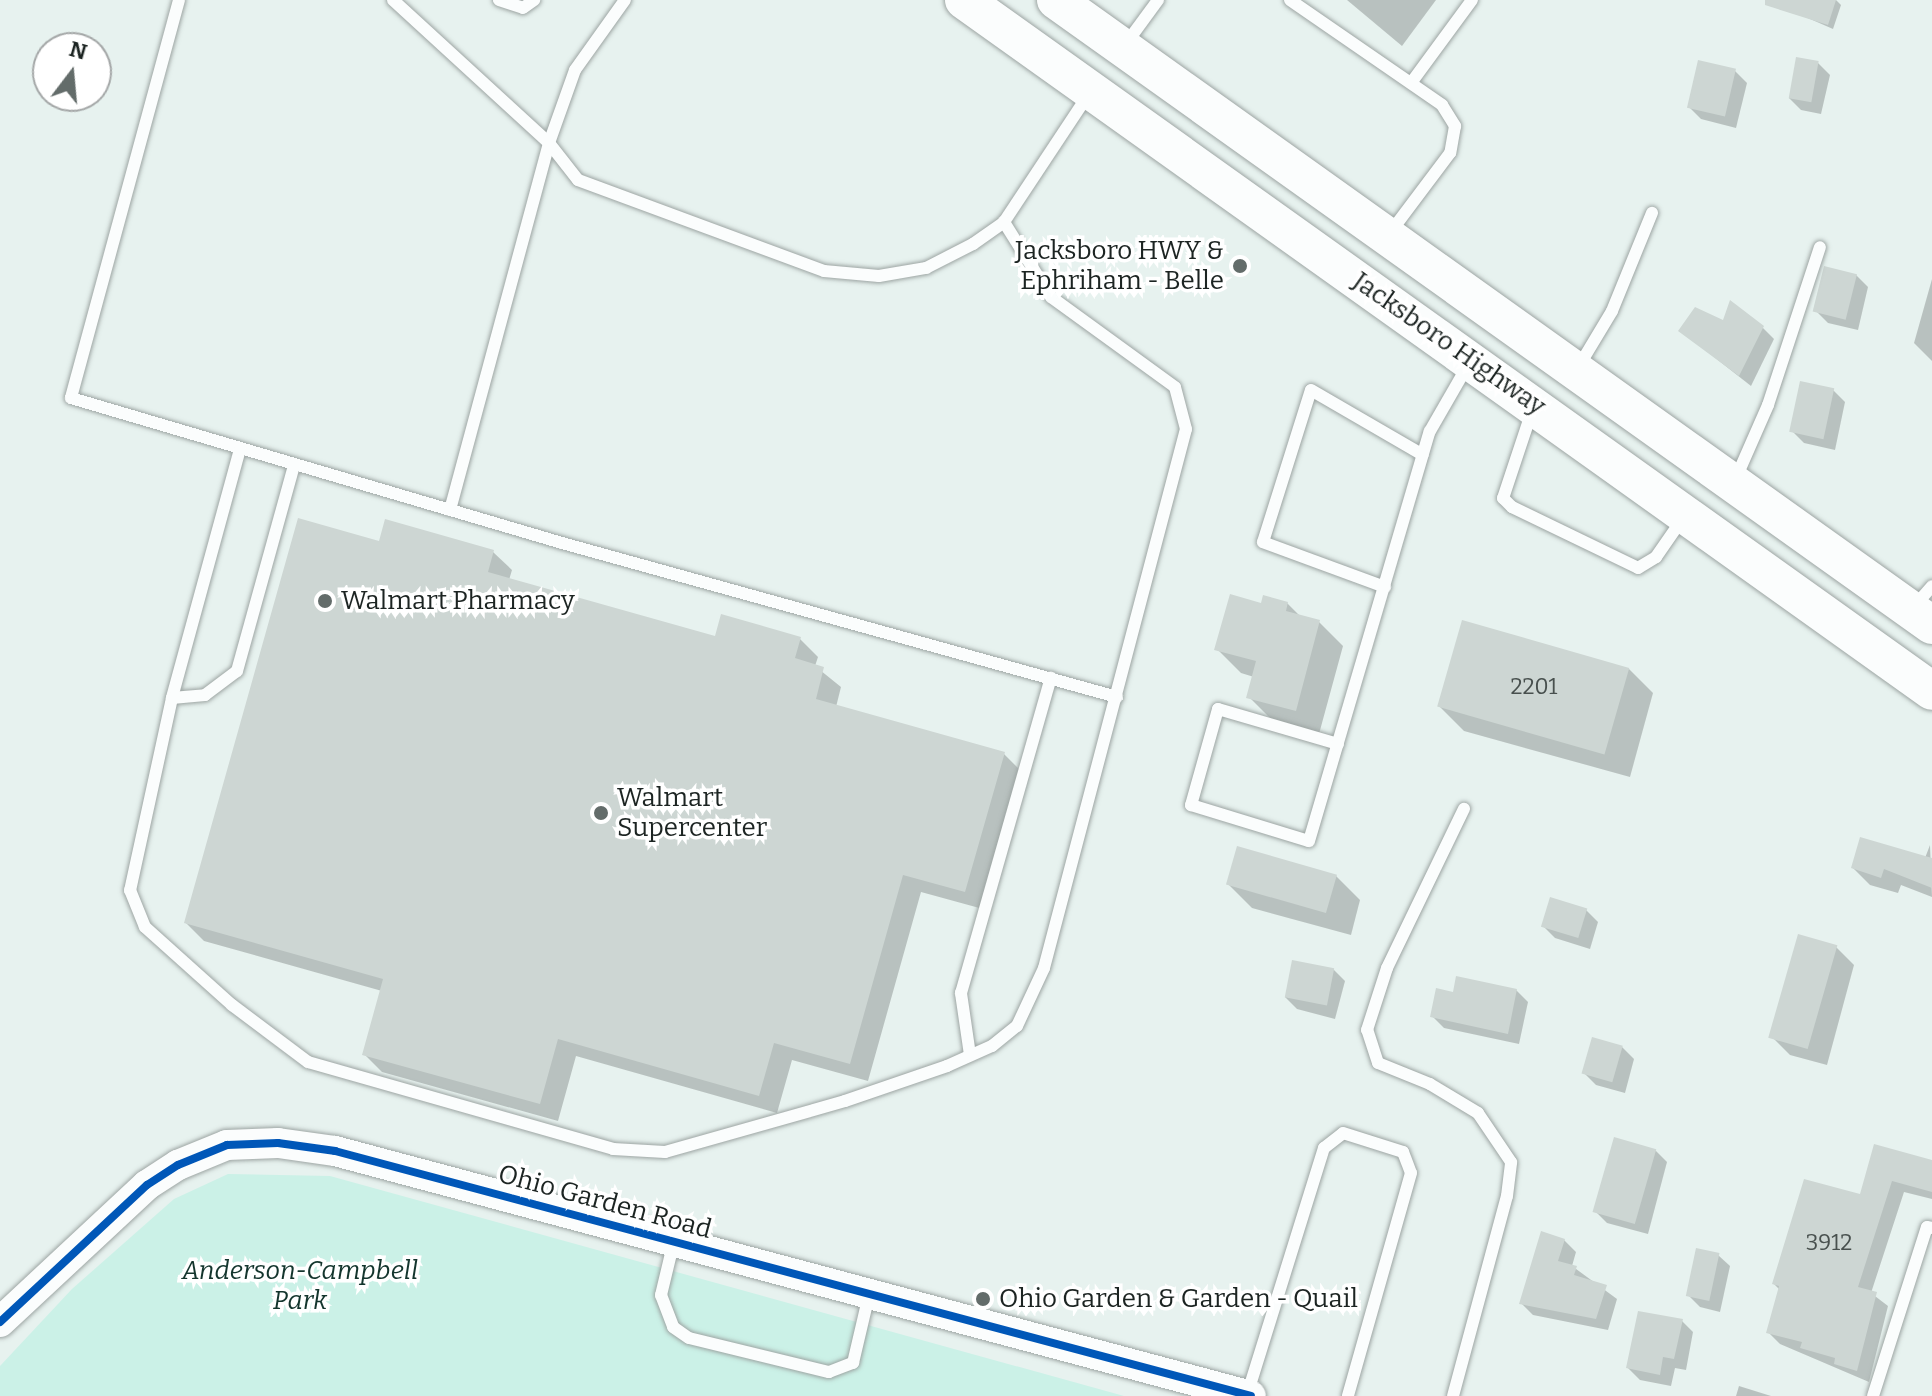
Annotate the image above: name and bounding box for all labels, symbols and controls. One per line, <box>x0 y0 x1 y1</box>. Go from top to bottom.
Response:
north arrow <box>32 32 112 112</box>
text: N <box>66 35 90 66</box>
place label: Jacksboro HWY & Ephriham - Belle <box>1015 235 1224 296</box>
marker: Jacksboro HWY & Ephriham - Belle <box>1231 257 1249 275</box>
street label: Jacksboro Highway <box>1347 266 1551 422</box>
place label: Walmart Pharmacy <box>341 585 575 617</box>
marker: Walmart Pharmacy <box>316 592 334 610</box>
house number: 2201 <box>1511 674 1557 700</box>
place label: Walmart Supercenter <box>617 782 767 844</box>
marker: Walmart Supercenter <box>592 804 610 822</box>
street label: Ohio Garden Road <box>495 1159 715 1245</box>
house number: 3912 <box>1806 1230 1852 1256</box>
park label: Anderson-Campbell Park <box>182 1255 418 1316</box>
place label: Ohio Garden & Garden - Quail <box>999 1283 1358 1315</box>
marker: Ohio Garden & Garden - Quail <box>974 1290 992 1308</box>

